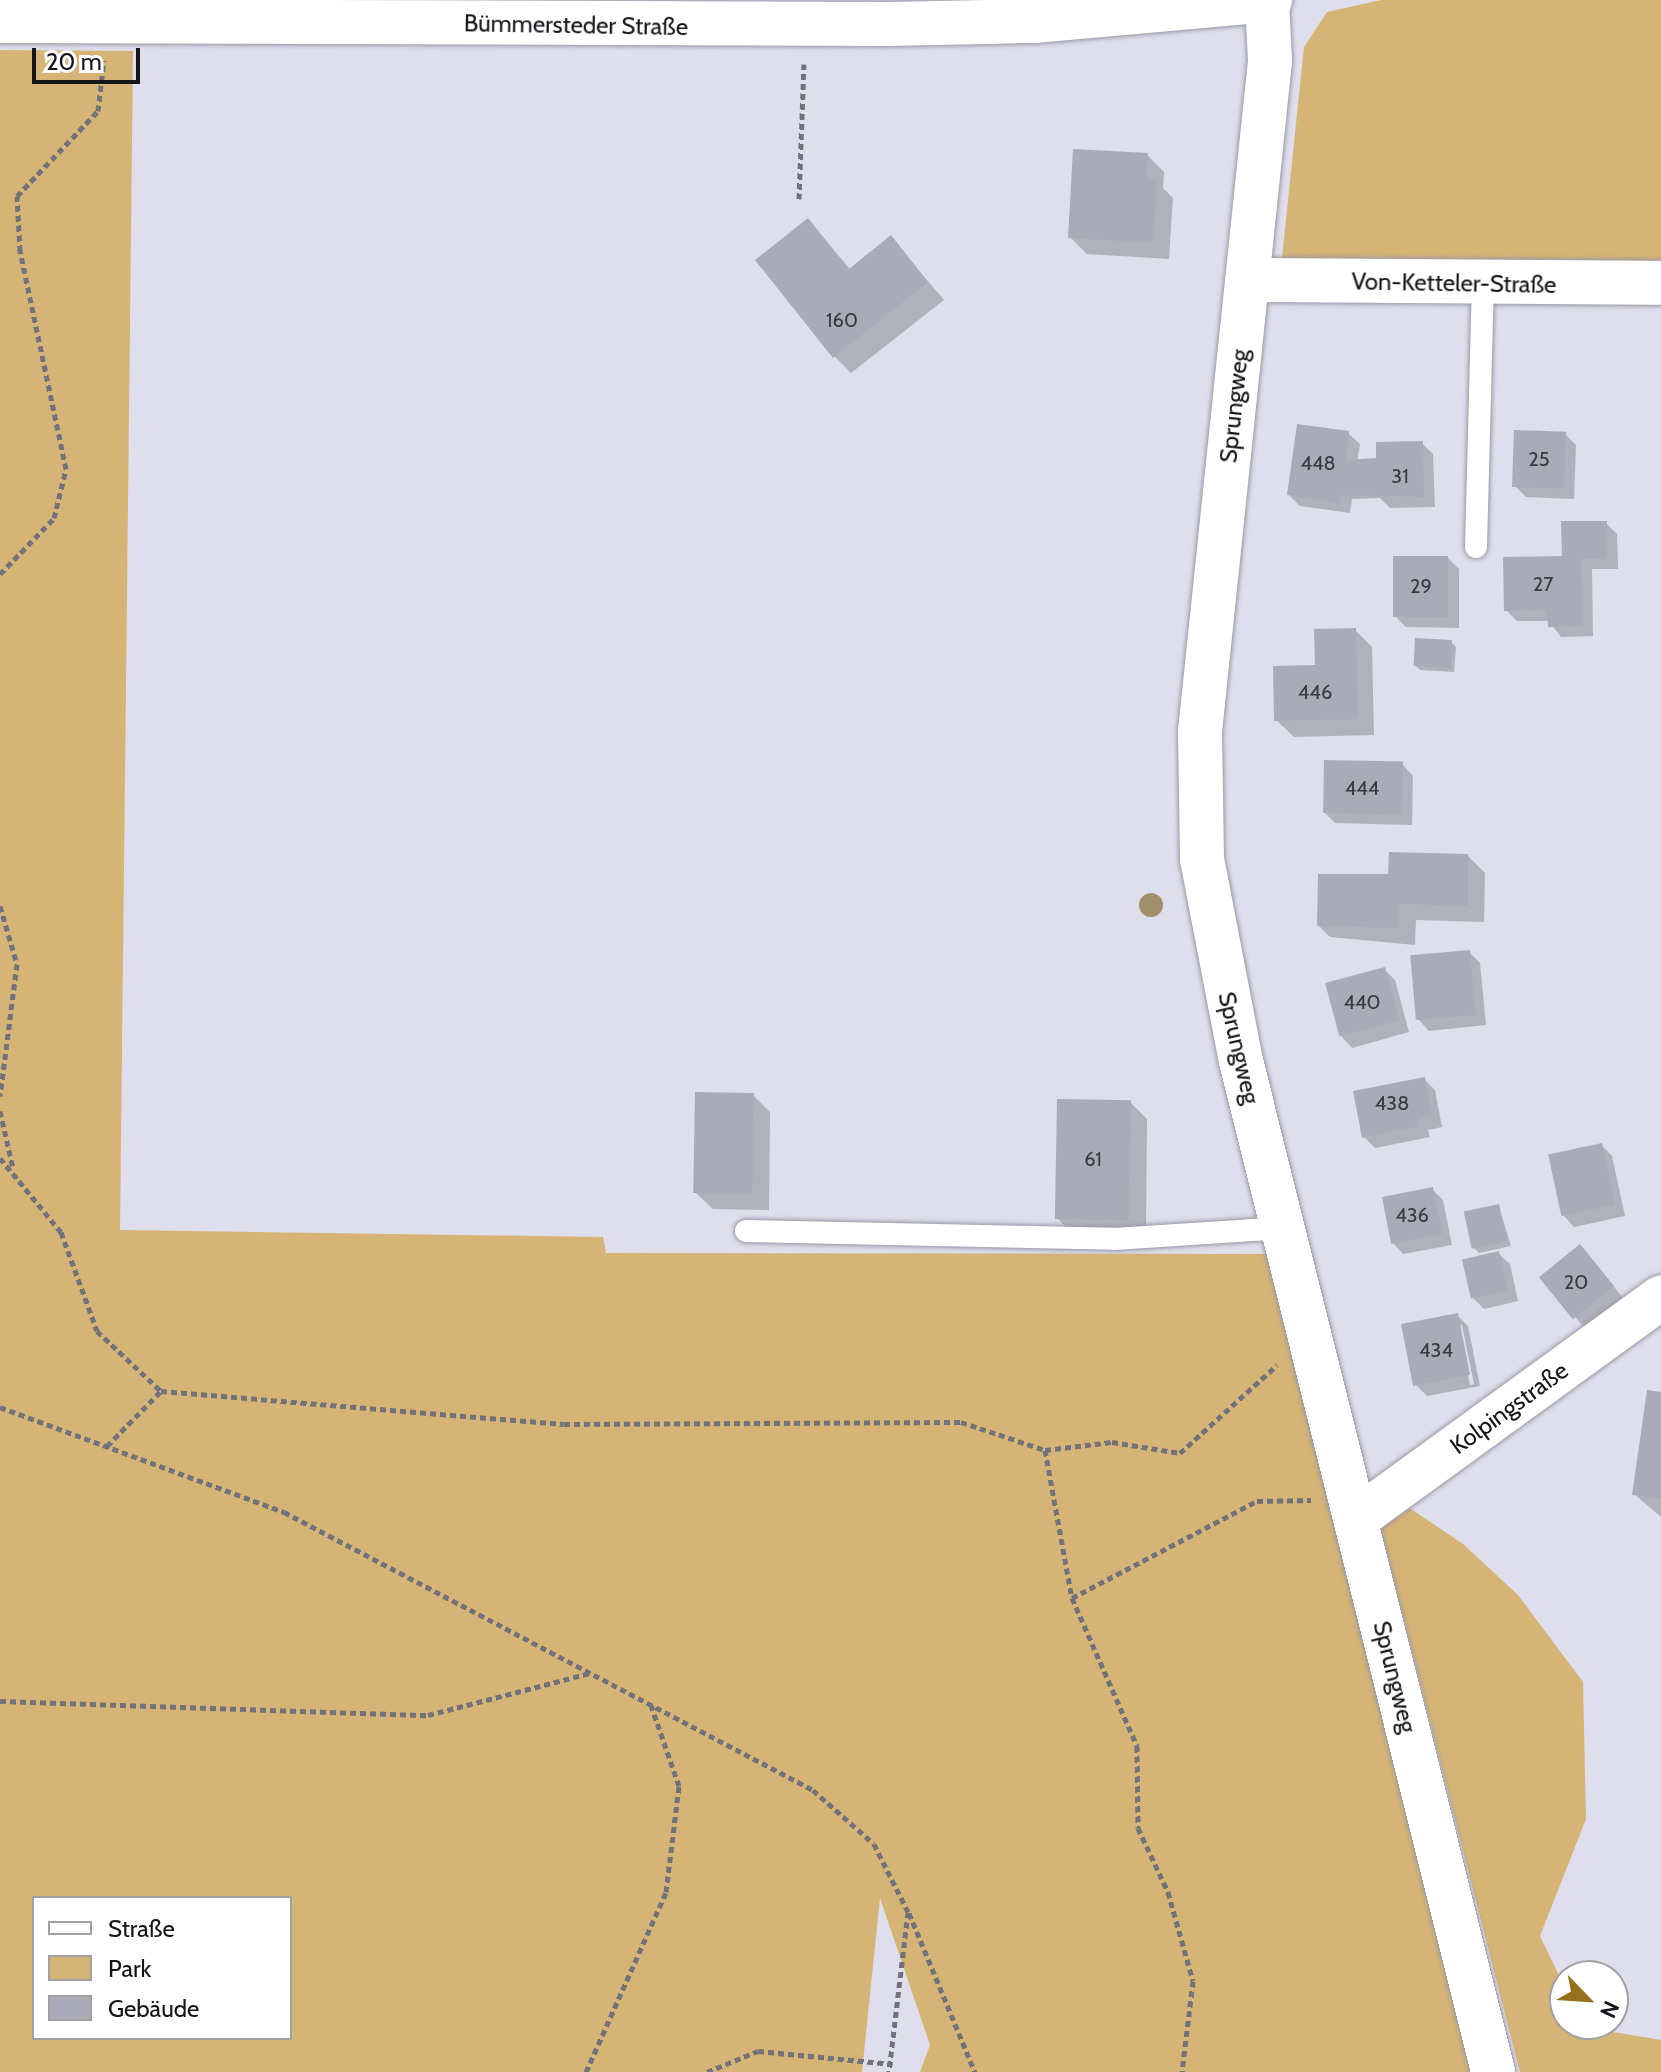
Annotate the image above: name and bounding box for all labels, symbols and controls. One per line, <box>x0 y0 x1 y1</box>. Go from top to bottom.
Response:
street label: Bümmersteder Straße <box>464 9 688 41</box>
scale bar <box>36 32 144 82</box>
text: 20 m <box>46 47 102 76</box>
street label: Von-Ketteler-Straße <box>1351 267 1557 299</box>
house number: 160 <box>826 308 858 332</box>
street label: Sprungweg <box>1214 348 1254 464</box>
house number: 25 <box>1528 447 1550 471</box>
house number: 448 <box>1300 451 1336 475</box>
house number: 31 <box>1391 464 1409 488</box>
house number: 27 <box>1533 572 1553 596</box>
house number: 29 <box>1410 574 1432 598</box>
house number: 446 <box>1298 680 1332 704</box>
house number: 444 <box>1345 776 1379 800</box>
street label: Sprungweg <box>1212 989 1266 1107</box>
house number: 440 <box>1343 990 1381 1014</box>
house number: 438 <box>1375 1091 1409 1115</box>
house number: 61 <box>1084 1147 1102 1171</box>
house number: 436 <box>1395 1203 1429 1227</box>
house number: 20 <box>1564 1270 1588 1294</box>
house number: 434 <box>1419 1338 1453 1362</box>
street label: Kolpingstraße <box>1445 1356 1573 1460</box>
street label: Sprungweg <box>1367 1618 1423 1736</box>
legend <box>32 1896 292 2040</box>
text: Straße <box>108 1914 175 1943</box>
text: Park <box>108 1954 151 1983</box>
north arrow <box>1549 1960 1629 2040</box>
text: Gebäude <box>108 1994 199 2023</box>
text: N <box>1594 1997 1625 2022</box>

